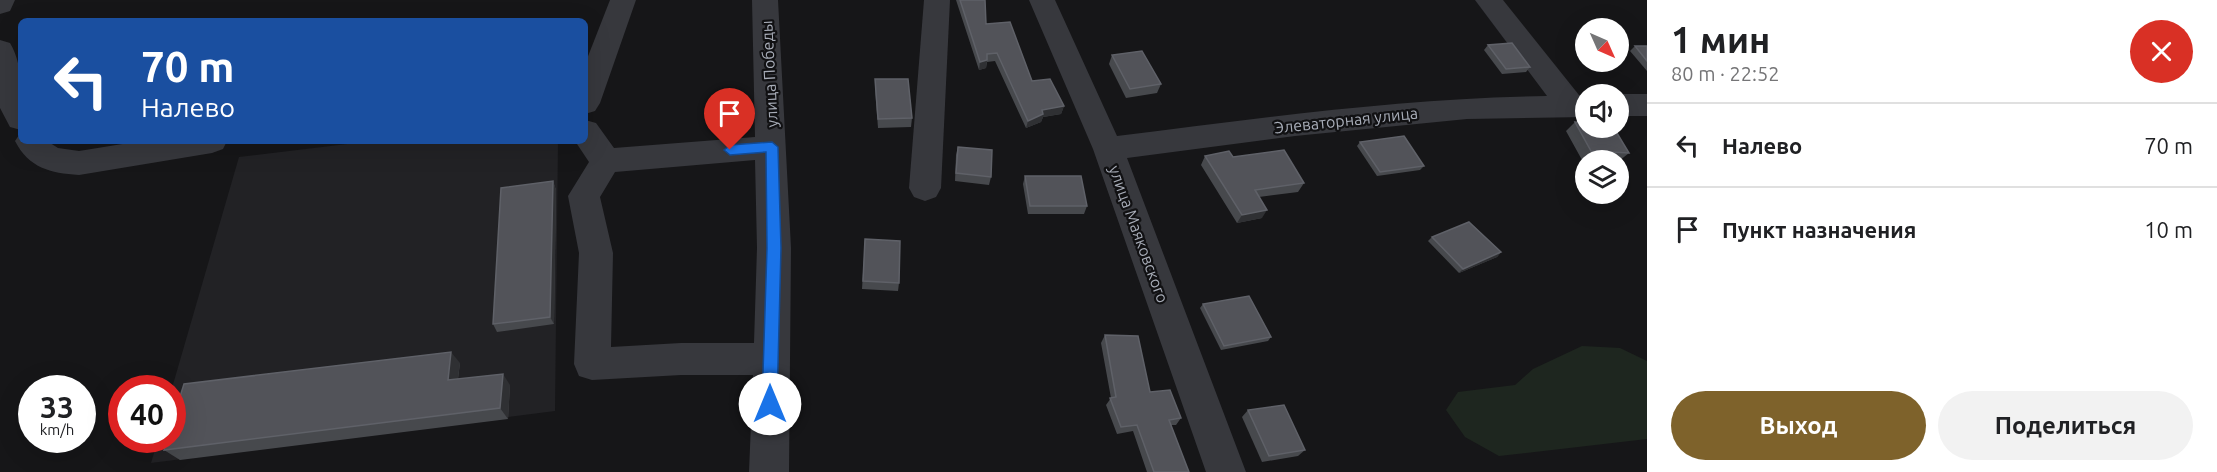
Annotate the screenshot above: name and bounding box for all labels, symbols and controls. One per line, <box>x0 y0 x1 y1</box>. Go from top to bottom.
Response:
north arrow <box>1575 18 1629 72</box>
map controls <box>1575 18 1629 204</box>
text: 1 мин <box>1671 19 1770 60</box>
street label: улица Победы <box>757 20 781 128</box>
button: close <box>2130 20 2193 83</box>
icon: left <box>42 42 120 120</box>
text: 70 m <box>141 43 235 90</box>
text: 80 m · 22:52 <box>1671 62 1780 85</box>
button: sound <box>1575 84 1629 138</box>
pin <box>704 88 755 150</box>
text: Налево <box>141 92 235 122</box>
icon: arrive <box>713 97 746 130</box>
street label: Элеваторная улица <box>1273 104 1419 136</box>
icon: left <box>1671 129 1704 162</box>
text: Налево <box>1722 133 1802 158</box>
text: 70 m <box>2144 133 2193 158</box>
button: layers <box>1575 150 1629 204</box>
street label: улица Маяковского <box>1106 163 1172 305</box>
icon: arrive <box>1671 213 1704 246</box>
text: Пункт назначения <box>1722 217 1916 242</box>
text: 10 m <box>2144 217 2193 242</box>
position arrow <box>738 372 802 436</box>
speed limit sign: 40 <box>108 375 186 453</box>
text: 33 <box>40 390 74 424</box>
button: Выход <box>1671 391 1926 460</box>
button: Поделиться <box>1938 391 2193 460</box>
text: km/h <box>40 421 74 438</box>

